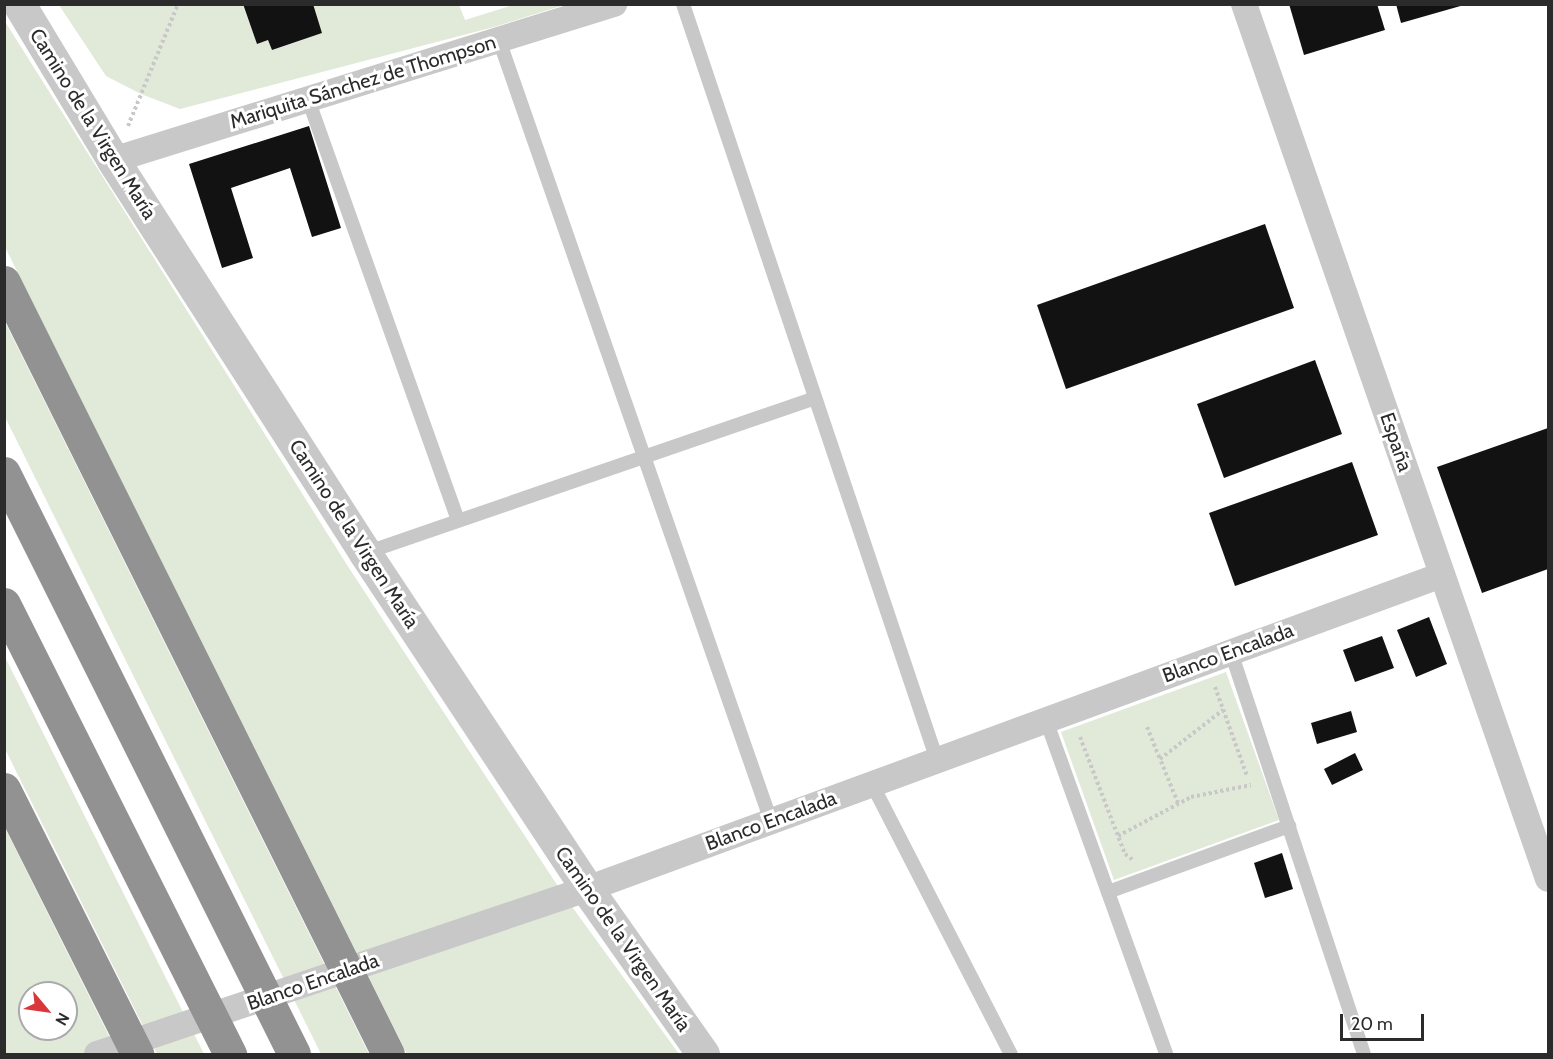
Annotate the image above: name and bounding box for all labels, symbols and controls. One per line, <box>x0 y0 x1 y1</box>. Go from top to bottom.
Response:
street label: Camino de la Virgen María <box>24 24 162 224</box>
street label: Mariquita Sánchez de Thompson <box>227 30 499 134</box>
street label: España <box>1375 409 1417 475</box>
street label: Camino de la Virgen María <box>284 435 424 633</box>
street label: Blanco Encalada <box>1159 618 1297 688</box>
street label: Blanco Encalada <box>702 786 840 856</box>
street label: Camino de la Virgen María <box>550 842 696 1036</box>
street label: Blanco Encalada <box>244 948 382 1016</box>
north arrow <box>18 981 78 1041</box>
scale bar <box>1343 1002 1427 1040</box>
text: N <box>51 1009 73 1029</box>
text: 20 m <box>1351 1013 1393 1035</box>

